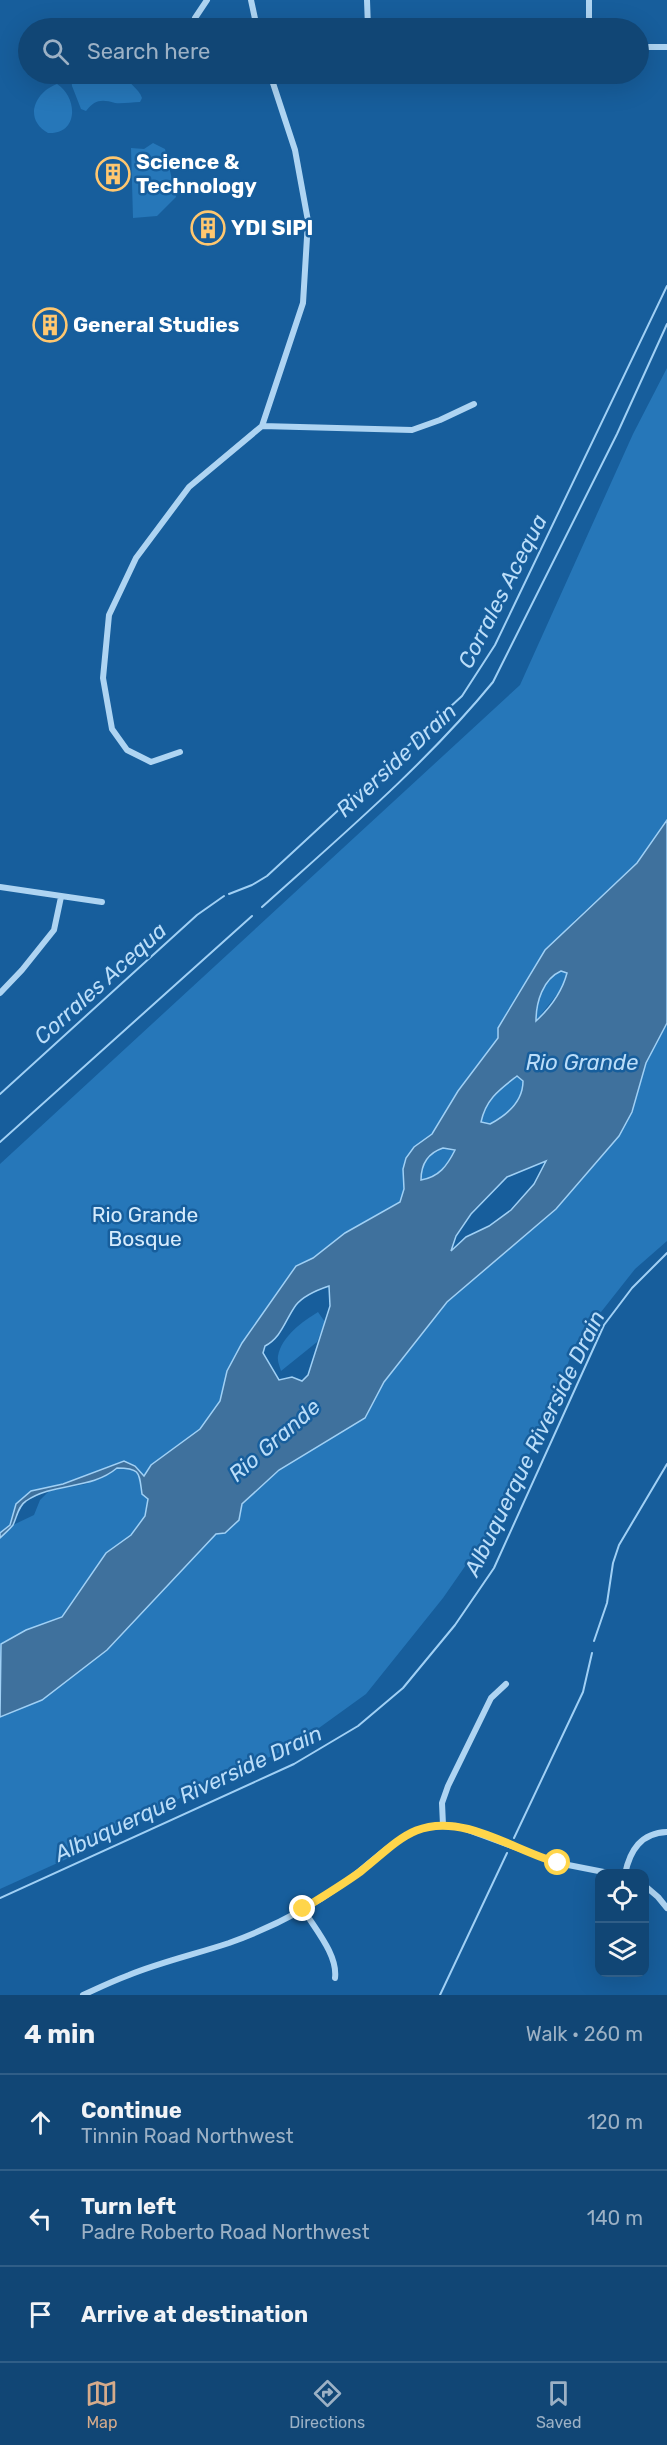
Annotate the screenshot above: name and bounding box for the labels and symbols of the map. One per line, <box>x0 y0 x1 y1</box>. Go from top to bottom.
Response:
place label: Science & Technology <box>136 149 257 198</box>
building icon: Science & Technology <box>95 156 131 192</box>
building icon: YDI SIPI <box>190 210 226 246</box>
place label: YDI SIPI <box>231 215 313 240</box>
building icon: General Studies <box>32 307 68 343</box>
place label: General Studies <box>73 312 239 337</box>
water label: Corrales Acequa <box>452 510 553 673</box>
water label: Riverside Drain <box>331 698 462 823</box>
water label: Corrales Acequa <box>29 917 172 1050</box>
water label: Rio Grande <box>526 1049 638 1076</box>
park label: Rio Grande Bosque <box>92 1202 198 1251</box>
water label: Albuquerque Riverside Drain <box>458 1306 611 1581</box>
water label: Rio Grande <box>223 1393 326 1488</box>
water label: Albuquerque Riverside Drain <box>49 1719 326 1868</box>
route start <box>544 1849 570 1875</box>
route end <box>289 1895 315 1921</box>

